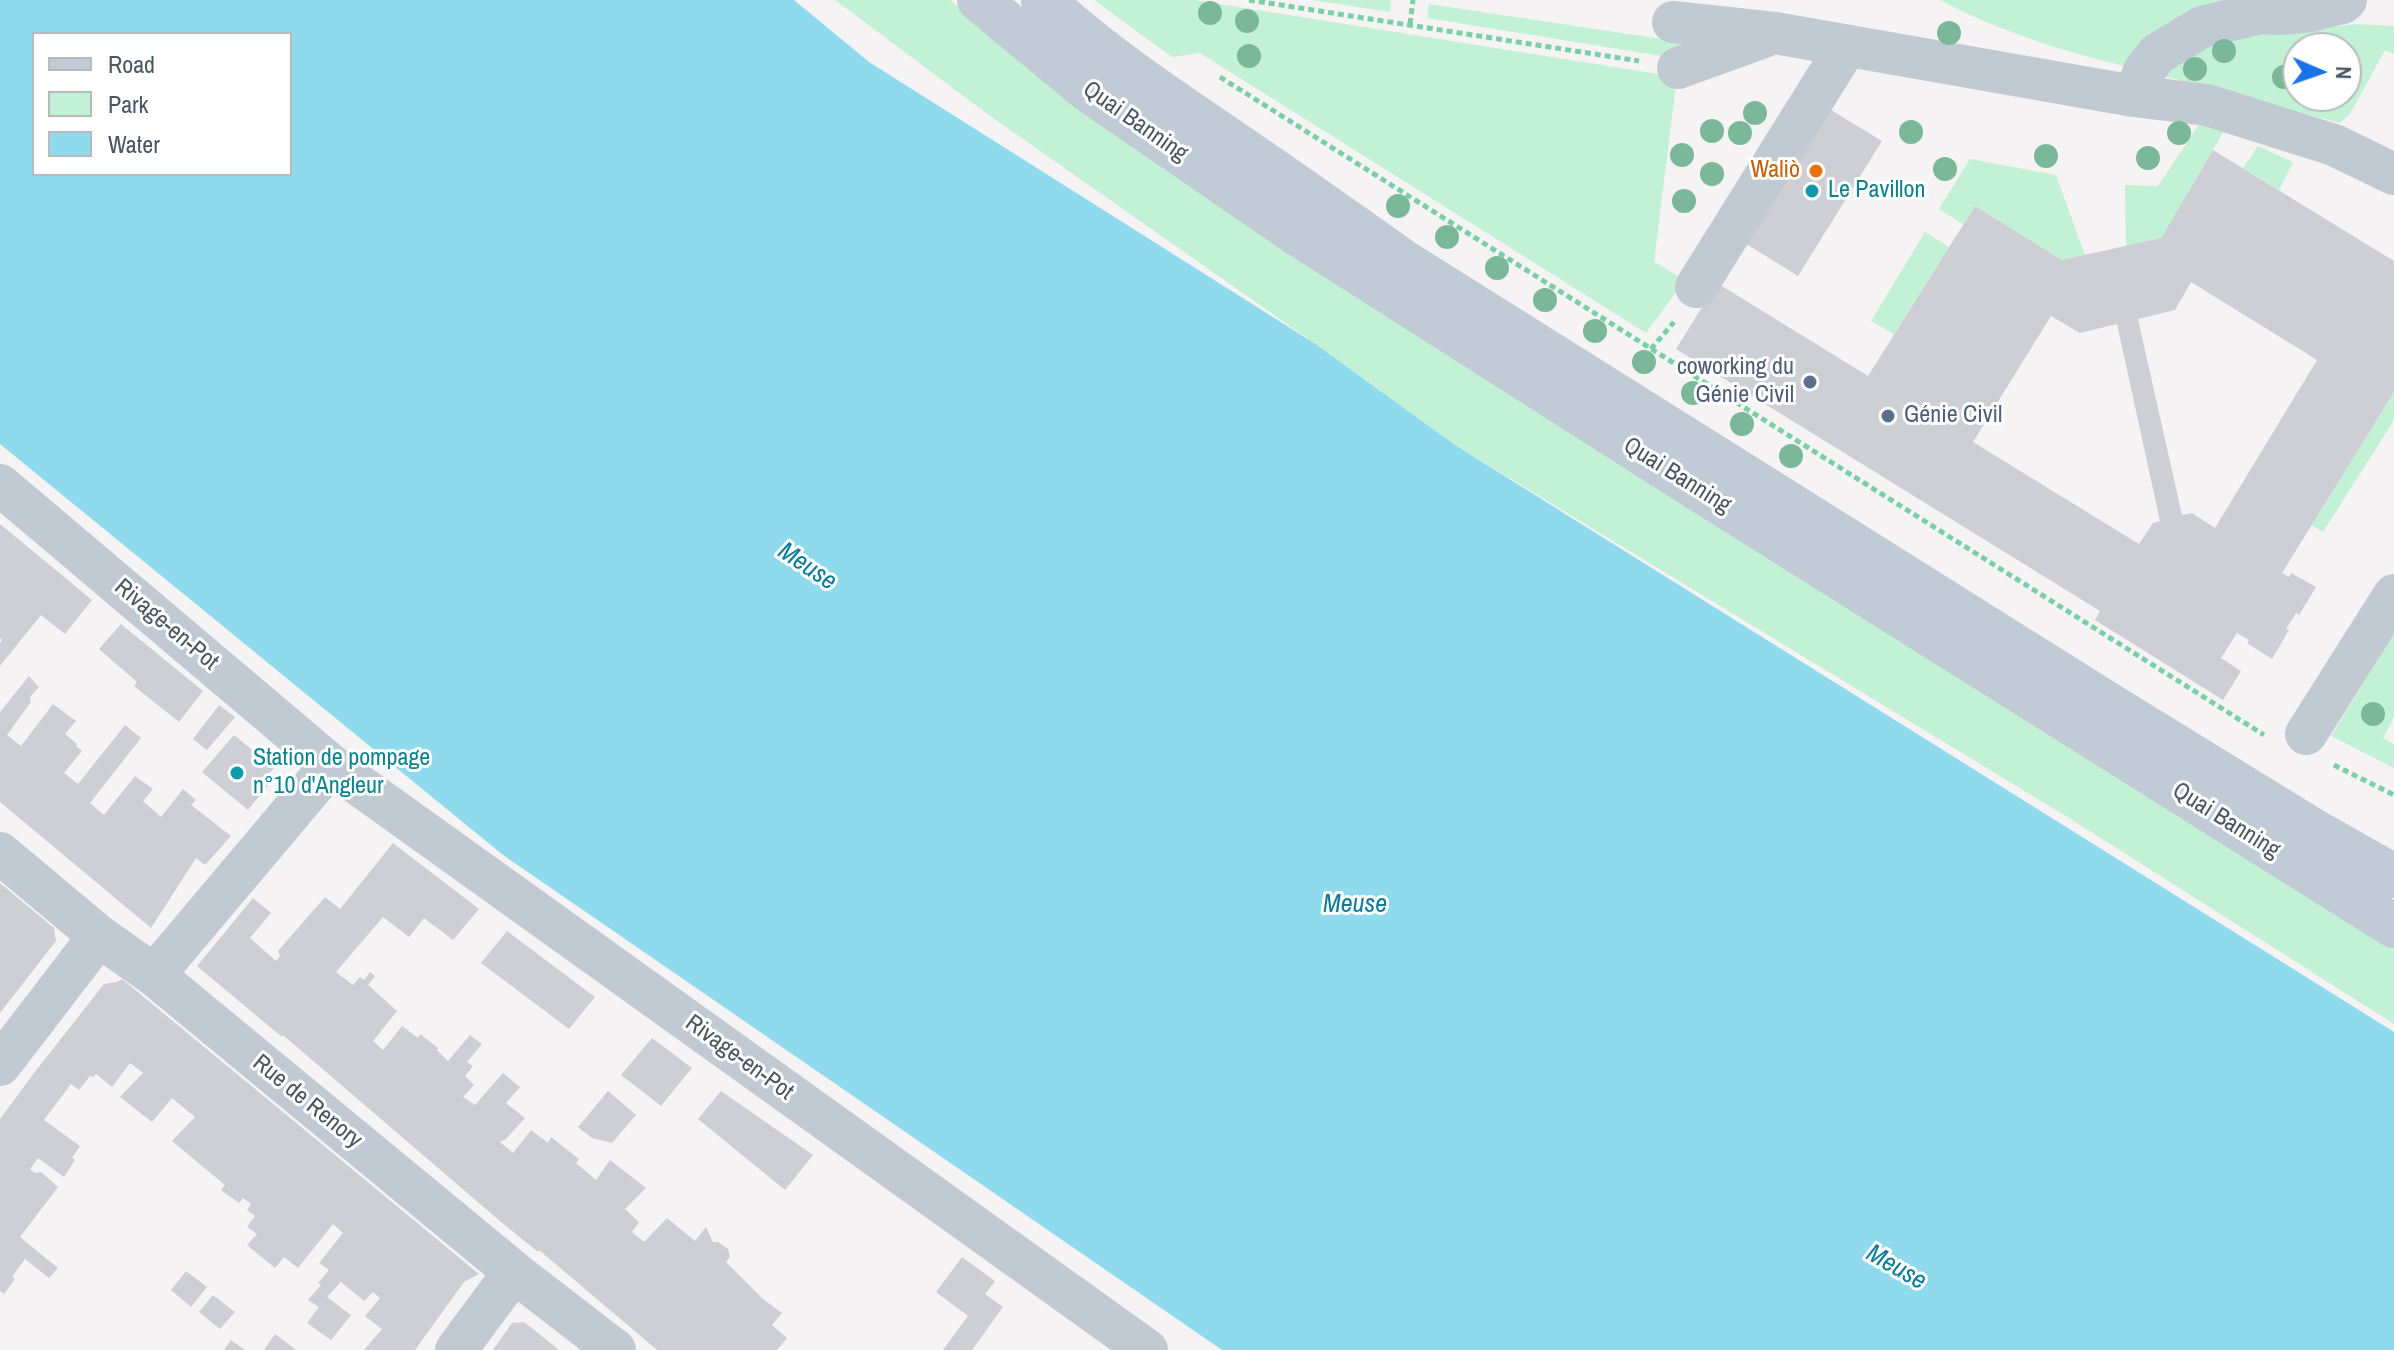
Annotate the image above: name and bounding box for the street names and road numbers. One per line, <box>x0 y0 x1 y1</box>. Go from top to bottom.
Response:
street label: Quai Banning <box>1077 75 1193 169</box>
street label: Quai Banning <box>1618 432 1736 520</box>
street label: Rivage-en-Pot <box>108 573 224 677</box>
street label: Quai Banning <box>2167 777 2285 865</box>
street label: Rivage-en-Pot <box>679 1009 799 1107</box>
street label: Rue de Renory <box>247 1049 367 1155</box>

